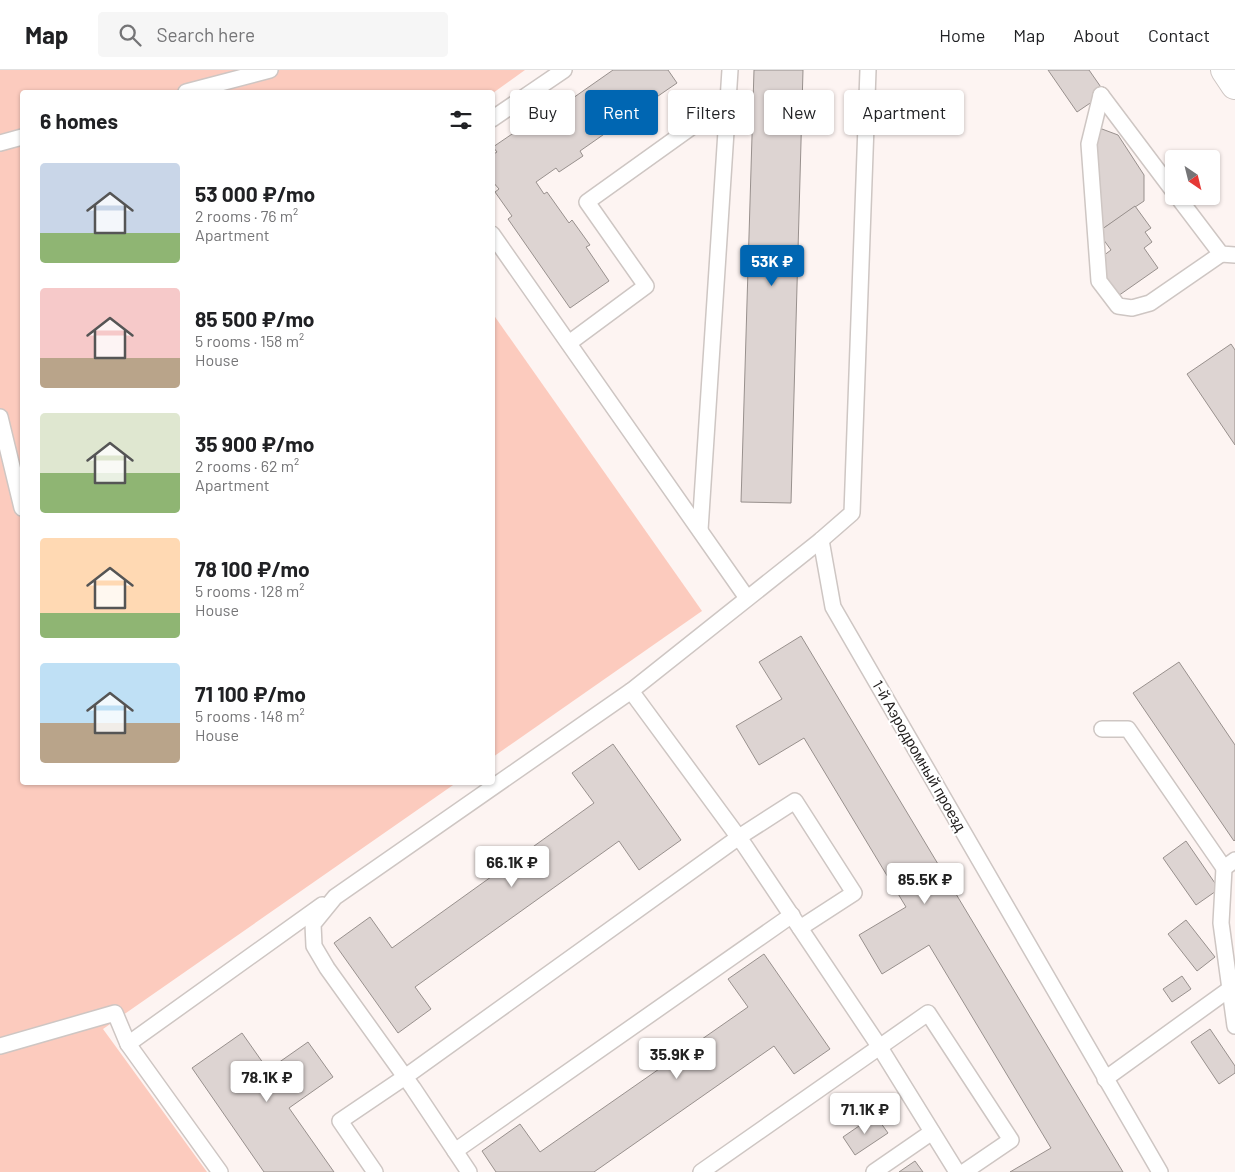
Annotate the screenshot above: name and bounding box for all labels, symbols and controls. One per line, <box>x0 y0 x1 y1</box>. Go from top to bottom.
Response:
search box <box>98 12 448 57</box>
text: Map <box>25 20 68 49</box>
icon: search <box>116 21 144 49</box>
text: Search here <box>156 23 255 46</box>
text: Home <box>939 24 985 46</box>
text: Map <box>1013 24 1045 46</box>
text: About <box>1073 24 1120 46</box>
text: Contact <box>1148 24 1210 46</box>
chip: Buy <box>510 90 575 135</box>
chip: Rent <box>585 90 658 135</box>
chip: Filters <box>668 90 754 135</box>
chip: New <box>764 90 834 135</box>
chip: Apartment <box>844 90 964 135</box>
icon: filters <box>447 106 475 134</box>
text: 6 homes <box>40 108 118 133</box>
north arrow <box>1165 150 1220 205</box>
map controls <box>1165 150 1220 205</box>
text: 53 000 ₽/mo <box>195 181 315 206</box>
icon: home <box>80 183 140 243</box>
text: 2 rooms · 76 m² <box>195 206 298 225</box>
text: Apartment <box>195 225 270 244</box>
pin: 53K ₽ <box>737 244 807 287</box>
text: 53K ₽ <box>751 251 793 270</box>
text: 85 500 ₽/mo <box>195 306 315 331</box>
icon: home <box>80 308 140 368</box>
text: 5 rooms · 158 m² <box>195 331 304 350</box>
text: House <box>195 350 239 369</box>
text: 35 900 ₽/mo <box>195 431 314 456</box>
icon: home <box>80 433 140 493</box>
text: 2 rooms · 62 m² <box>195 456 299 475</box>
text: Apartment <box>195 475 270 494</box>
text: 78 100 ₽/mo <box>195 556 310 581</box>
icon: home <box>80 558 140 618</box>
text: 5 rooms · 128 m² <box>195 581 304 600</box>
text: House <box>195 600 239 619</box>
street label: 1-й Аэродромный проезд <box>869 677 971 834</box>
text: 71 100 ₽/mo <box>195 681 306 706</box>
icon: home <box>80 683 140 743</box>
text: 5 rooms · 148 m² <box>195 706 305 725</box>
text: House <box>195 725 239 744</box>
pin: 66.1K ₽ <box>466 846 558 888</box>
text: 66.1K ₽ <box>486 852 538 871</box>
pin: 85.5K ₽ <box>879 862 971 905</box>
text: 85.5K ₽ <box>898 869 952 888</box>
pin: 35.9K ₽ <box>631 1038 723 1080</box>
text: 35.9K ₽ <box>650 1044 704 1063</box>
pin: 78.1K ₽ <box>221 1060 313 1103</box>
text: 78.1K ₽ <box>241 1067 293 1086</box>
pin: 71.1K ₽ <box>819 1092 911 1135</box>
text: 71.1K ₽ <box>841 1099 889 1118</box>

